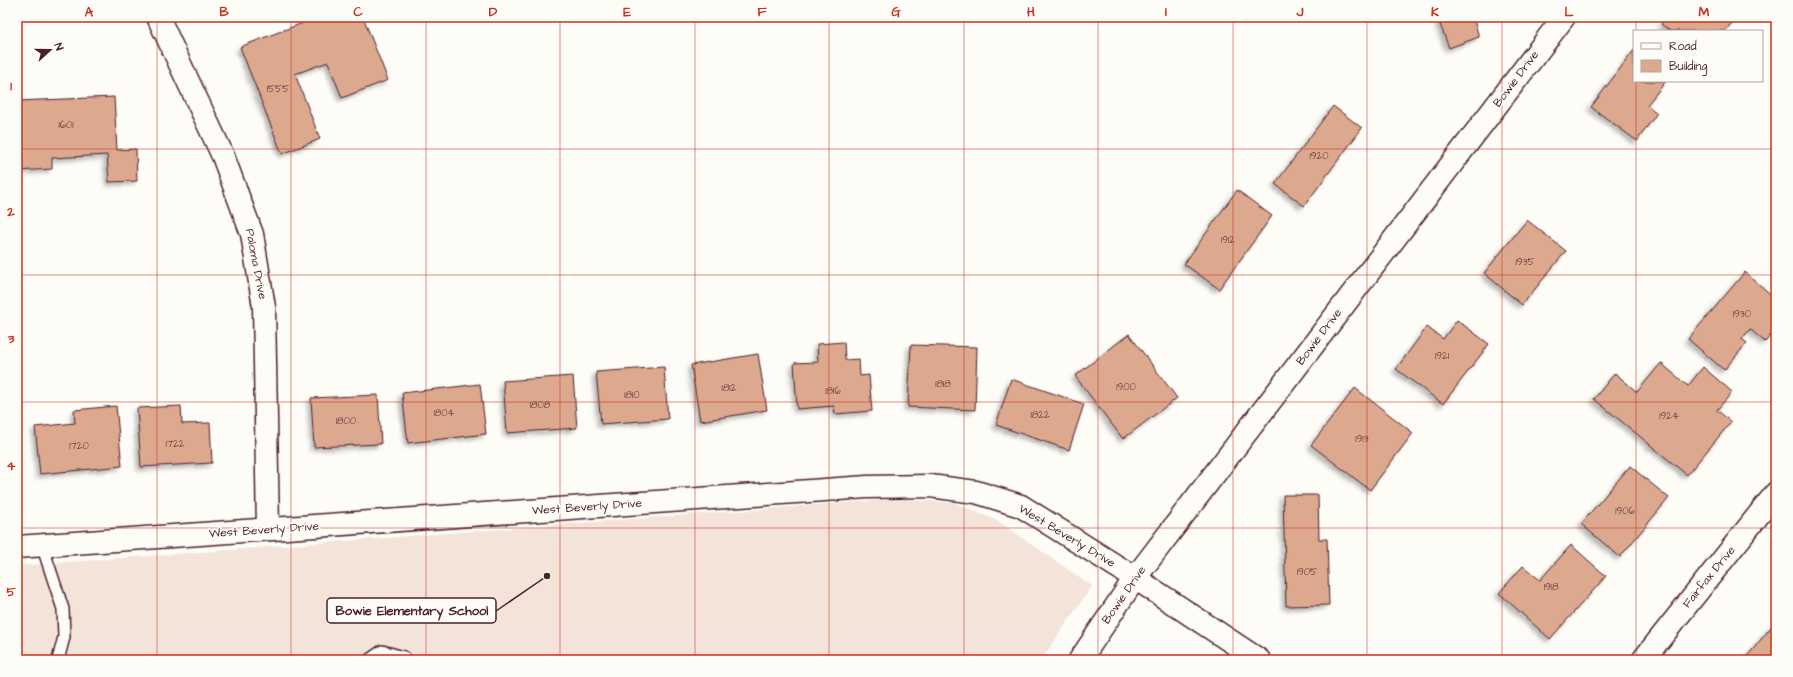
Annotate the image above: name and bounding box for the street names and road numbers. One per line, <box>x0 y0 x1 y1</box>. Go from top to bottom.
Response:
street label: Bowie Drive <box>1489 47 1543 111</box>
street label: Paloma Drive <box>241 227 271 301</box>
street label: Bowie Drive <box>1292 305 1346 369</box>
street label: West Beverly Drive <box>532 495 643 520</box>
street label: West Beverly Drive <box>1015 500 1119 573</box>
street label: West Beverly Drive <box>209 518 320 543</box>
street label: Fairfax Drive <box>1679 542 1740 612</box>
street label: Bowie Drive <box>1098 562 1150 627</box>

